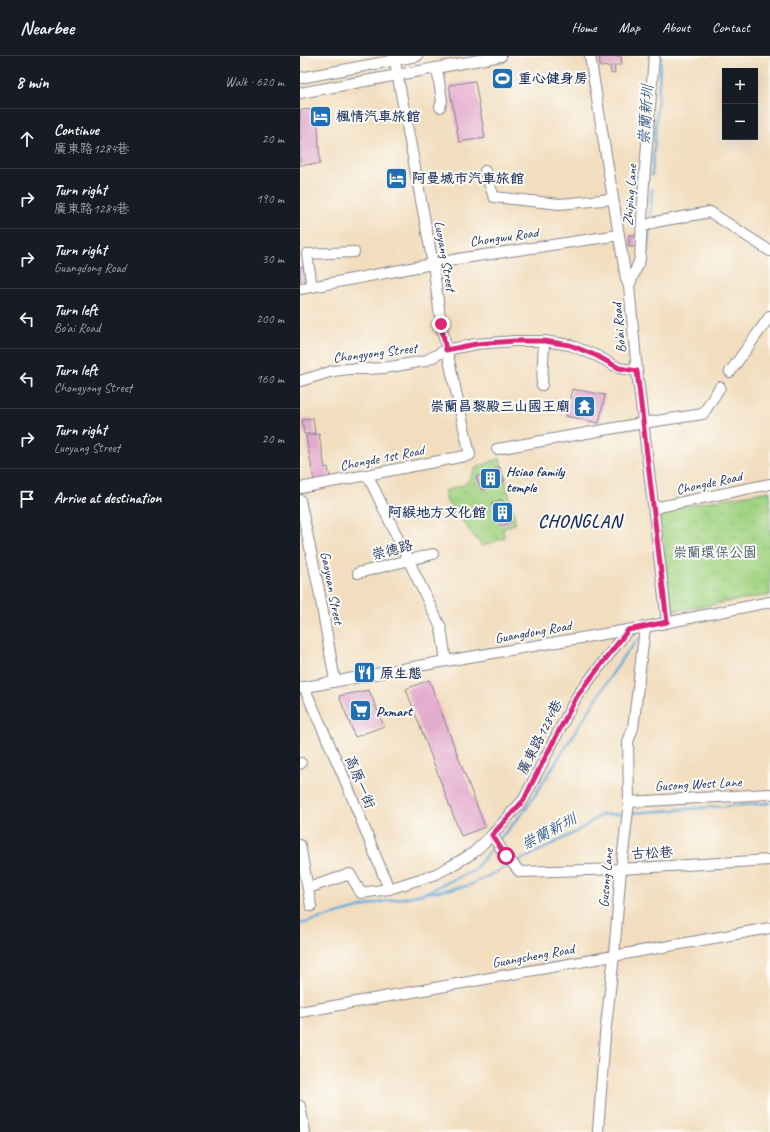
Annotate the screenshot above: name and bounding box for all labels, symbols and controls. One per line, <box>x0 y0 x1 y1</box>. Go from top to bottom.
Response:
text: Nearbee <box>20 16 74 40</box>
text: Home <box>571 19 597 36</box>
text: Map <box>619 19 640 36</box>
text: About <box>662 19 690 36</box>
text: Contact <box>712 19 750 36</box>
sports icon: 重心健身房 <box>489 65 515 91</box>
map controls <box>722 68 758 140</box>
button: + <box>722 68 758 104</box>
place label: 重心健身房 <box>518 70 588 87</box>
text: 8 min <box>16 72 49 93</box>
text: Walk · 620 m <box>225 74 284 90</box>
water label: 崇蘭新圳 <box>634 82 658 146</box>
hotel icon: 楓情汽車旅館 <box>308 103 334 129</box>
button: − <box>722 104 758 140</box>
place label: 楓情汽車旅館 <box>336 108 420 125</box>
text: Continue <box>54 121 99 140</box>
icon: ahead <box>16 128 38 150</box>
text: 20 m <box>262 131 284 147</box>
text: 廣東路1284巷 <box>54 141 129 157</box>
street label: Zhiping Lane <box>619 162 641 226</box>
hotel icon: 阿曼城市汽車旅館 <box>383 165 409 191</box>
place label: 阿曼城市汽車旅館 <box>412 170 524 187</box>
text: Turn right <box>54 181 107 200</box>
icon: right <box>16 188 38 210</box>
text: 190 m <box>256 191 284 207</box>
text: 廣東路1284巷 <box>54 201 129 217</box>
street label: Luoyang Street <box>430 219 460 295</box>
street label: Chongwu Road <box>469 223 542 250</box>
text: Turn right <box>54 241 107 260</box>
icon: right <box>16 248 38 270</box>
text: 30 m <box>262 251 284 267</box>
text: Guangdong Road <box>54 260 126 276</box>
street label: Bo'ai Road <box>608 300 630 354</box>
text: Turn left <box>54 301 97 320</box>
icon: left <box>16 308 38 330</box>
text: 200 m <box>256 311 284 327</box>
route end <box>432 315 450 333</box>
text: Bo'ai Road <box>54 320 100 336</box>
street label: Chongyong Street <box>332 339 420 367</box>
text: Turn left <box>54 361 97 380</box>
icon: left <box>16 368 38 390</box>
text: 160 m <box>256 371 284 387</box>
text: Chongyong Street <box>54 380 132 396</box>
temple icon: 崇蘭昌黎殿三山國王廟 <box>572 393 598 419</box>
place label: 崇蘭昌黎殿三山國王廟 <box>430 398 570 415</box>
text: Turn right <box>54 421 107 440</box>
icon: right <box>16 428 38 450</box>
text: 20 m <box>262 431 284 447</box>
text: Luoyang Street <box>54 440 120 456</box>
street label: Chongde 1st Road <box>339 441 428 474</box>
place label: Hsiao family temple <box>506 463 566 496</box>
building icon: Hsiao family temple <box>478 466 504 492</box>
street label: Chongde Road <box>675 467 746 498</box>
icon: arrive <box>16 488 38 510</box>
text: Arrive at destination <box>54 489 161 508</box>
building icon: 阿緱地方文化館 <box>489 499 515 525</box>
place label: 阿緱地方文化館 <box>388 504 486 521</box>
district label: CHONGLAN <box>538 510 624 532</box>
street label: 崇德路 <box>370 536 414 564</box>
park label: 崇蘭環保公園 <box>673 544 757 561</box>
street label: Gaoyuan Street <box>317 550 348 627</box>
street label: Guangdong Road <box>493 616 575 647</box>
restaurant icon: 原生態 <box>352 660 378 686</box>
place label: 原生態 <box>380 665 422 682</box>
street label: 廣東路1284巷 <box>514 696 566 777</box>
supermarket icon: Pxmart <box>348 698 374 724</box>
place label: Pxmart <box>376 703 413 720</box>
street label: 高原一街 <box>341 753 379 811</box>
street label: Gusong West Lane <box>654 773 743 795</box>
water label: 崇蘭新圳 <box>518 809 582 854</box>
street label: 古松巷 <box>631 843 674 863</box>
street label: Gusong Lane <box>595 846 617 908</box>
route start <box>497 847 515 865</box>
street label: Guangsheng Road <box>491 940 578 972</box>

